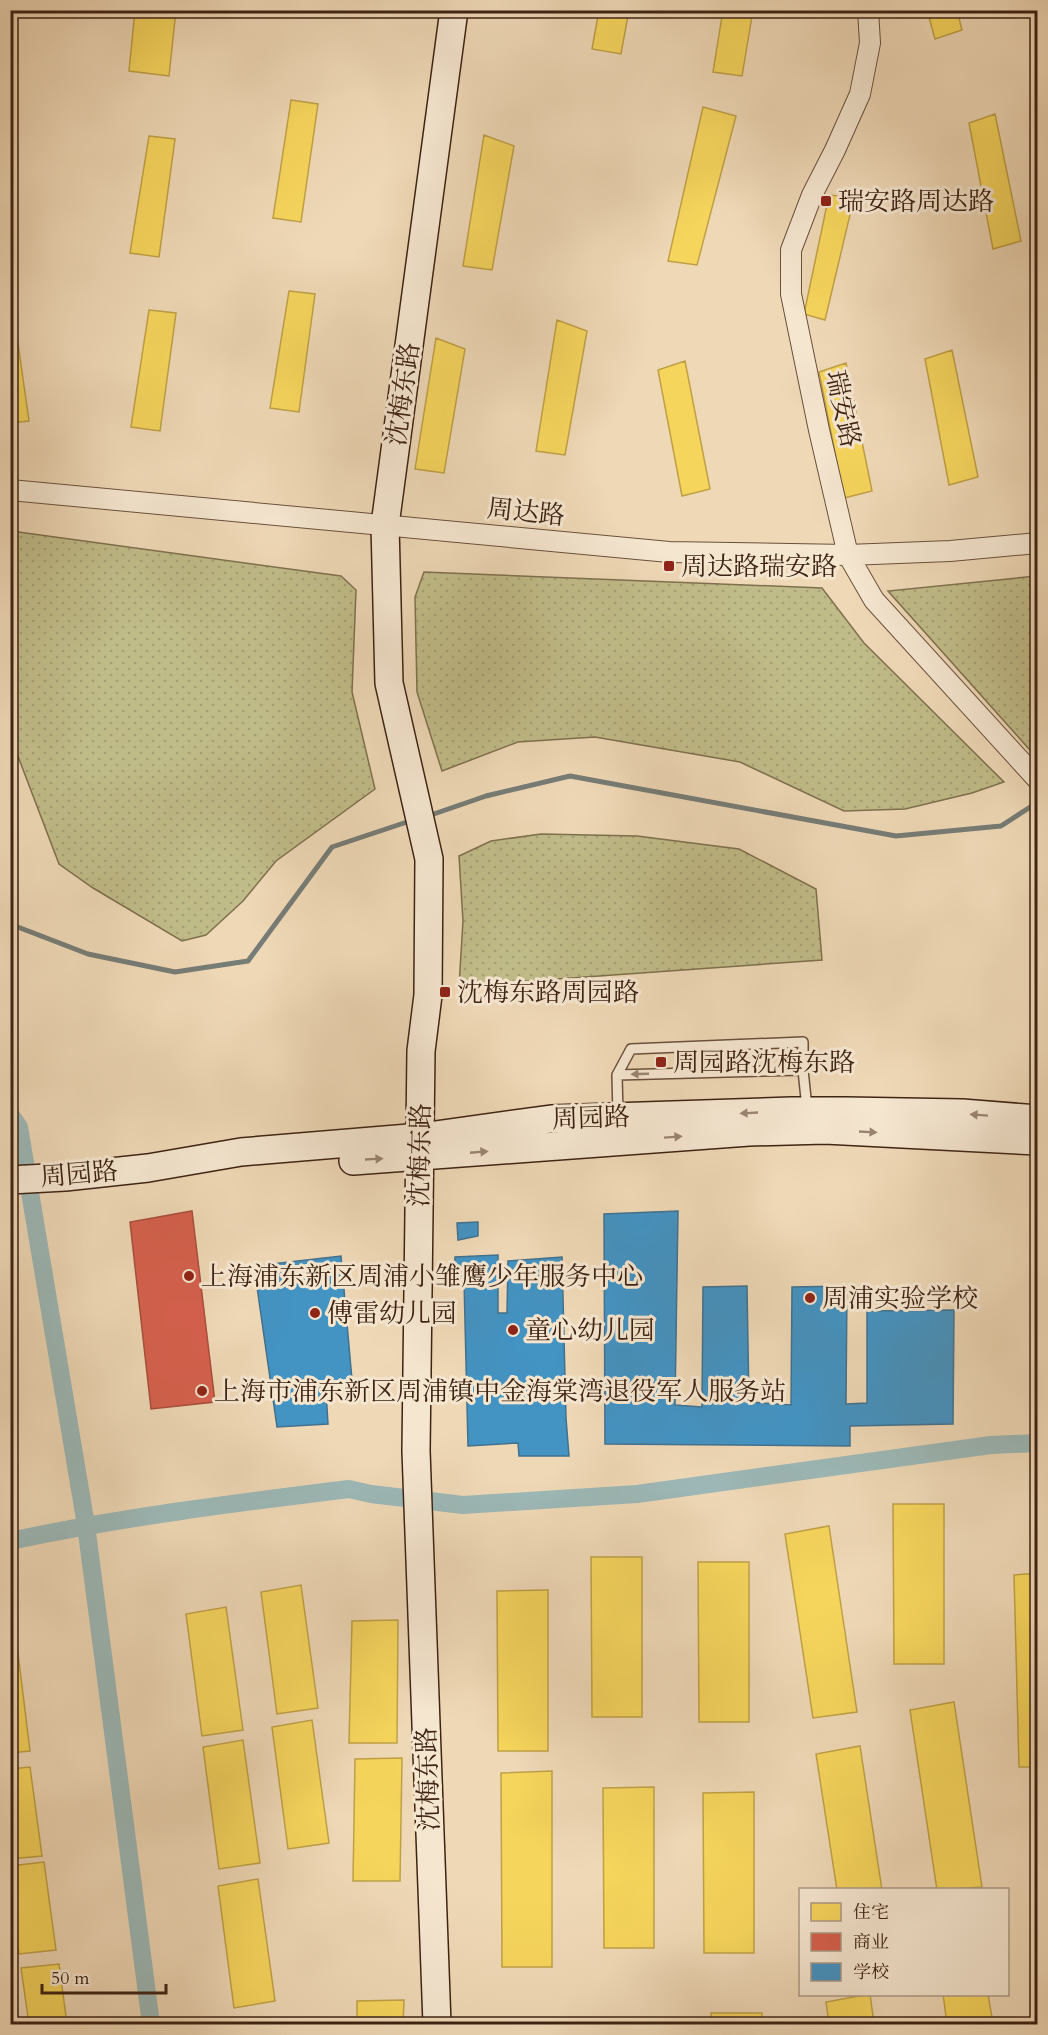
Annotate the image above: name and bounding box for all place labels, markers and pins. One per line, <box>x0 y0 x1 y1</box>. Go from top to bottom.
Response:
place label: 瑞安路周达路 <box>838 184 994 219</box>
marker: 瑞安路周达路 <box>819 194 833 208</box>
place label: 周达路瑞安路 <box>681 549 837 584</box>
marker: 周达路瑞安路 <box>662 559 676 573</box>
place label: 沈梅东路周园路 <box>457 975 639 1010</box>
marker: 沈梅东路周园路 <box>438 985 452 999</box>
place label: 周园路沈梅东路 <box>673 1045 855 1080</box>
marker: 周园路沈梅东路 <box>654 1055 668 1069</box>
place label: 上海浦东新区周浦小雏鹰少年服务中心 <box>201 1259 643 1294</box>
marker: 上海浦东新区周浦小雏鹰少年服务中心 <box>182 1269 196 1283</box>
place label: 周浦实验学校 <box>822 1281 978 1316</box>
marker: 周浦实验学校 <box>803 1291 817 1305</box>
place label: 傅雷幼儿园 <box>327 1296 457 1331</box>
marker: 傅雷幼儿园 <box>308 1306 322 1320</box>
place label: 童心幼儿园 <box>525 1313 655 1348</box>
marker: 童心幼儿园 <box>506 1323 520 1337</box>
place label: 上海市浦东新区周浦镇中金海棠湾退役军人服务站 <box>214 1374 786 1409</box>
marker: 上海市浦东新区周浦镇中金海棠湾退役军人服务站 <box>195 1384 209 1398</box>

